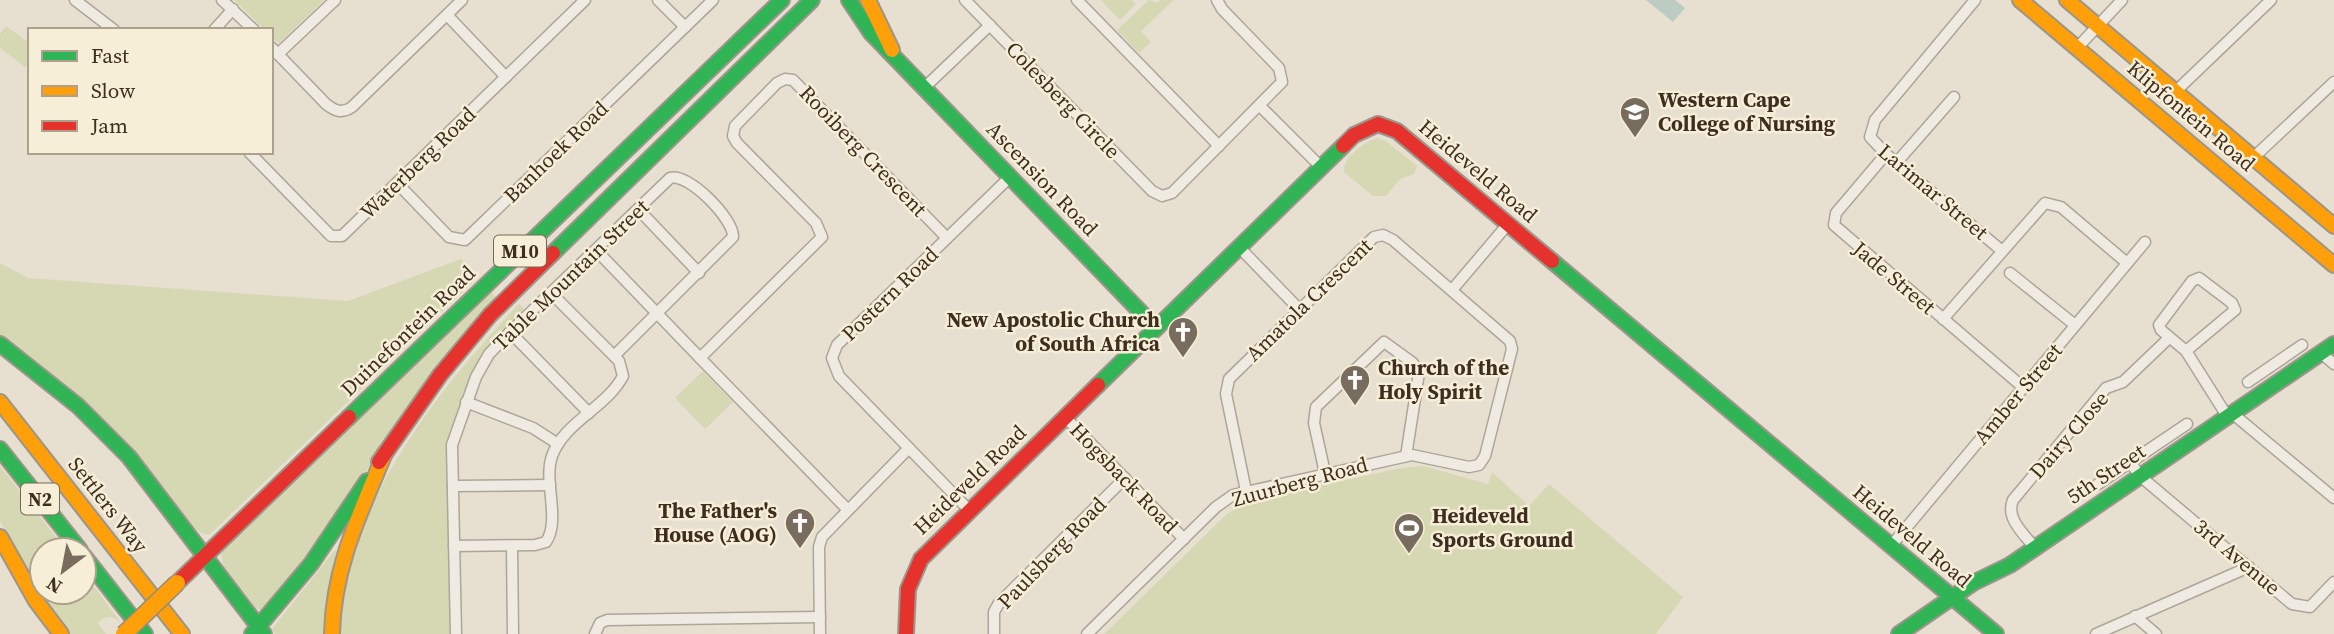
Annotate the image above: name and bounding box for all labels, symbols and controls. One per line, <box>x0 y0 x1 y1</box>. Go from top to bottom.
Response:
legend <box>28 28 273 154</box>
street label: Colesberg Circle <box>1000 35 1127 165</box>
text: Fast <box>91 41 129 70</box>
street label: Klipfontein Road <box>2121 53 2262 178</box>
text: Slow <box>91 76 135 105</box>
street label: Rooiberg Crescent <box>793 79 934 223</box>
place label: Western Cape College of Nursing <box>1658 85 1836 138</box>
street label: Banhoek Road <box>497 94 614 209</box>
school or university icon: Western Cape College of Nursing <box>1618 95 1652 139</box>
street label: Waterberg Road <box>353 100 482 225</box>
text: Jam <box>90 111 128 140</box>
street label: Heideveld Road <box>1413 112 1544 229</box>
street label: Ascension Road <box>980 115 1105 242</box>
street label: Larimar Street <box>1872 137 1995 246</box>
street label: Table Mountain Street <box>486 192 655 357</box>
street label: Amatola Crescent <box>1239 232 1378 368</box>
street label: Jade Street <box>1846 234 1942 321</box>
road number: M10 <box>494 235 546 266</box>
street label: Postern Road <box>835 240 944 347</box>
street label: Duinefontein Road <box>334 259 481 403</box>
place label: New Apostolic Church of South Africa <box>946 305 1161 358</box>
church icon: New Apostolic Church of South Africa <box>1166 315 1200 359</box>
street label: Amber Street <box>1967 337 2069 450</box>
place label: Church of the Holy Spirit <box>1378 353 1509 406</box>
church icon: Church of the Holy Spirit <box>1338 363 1372 407</box>
street label: Dairy Close <box>2022 385 2115 485</box>
street label: Hogsback Road <box>1064 416 1185 540</box>
street label: Heideveld Road <box>907 418 1033 541</box>
street label: 5th Street <box>2061 437 2151 511</box>
street label: Zuurberg Road <box>1229 449 1371 514</box>
street label: Settlers Way <box>62 451 155 559</box>
street label: Heideveld Road <box>1847 477 1978 594</box>
road number: N2 <box>21 484 59 514</box>
street label: Paulsberg Road <box>991 490 1113 615</box>
place label: The Father's House (AOG) <box>654 496 777 549</box>
place label: Heideveld Sports Ground <box>1432 501 1574 554</box>
church icon: The Father's House (AOG) <box>783 506 817 550</box>
sports icon: Heideveld Sports Ground <box>1392 511 1426 555</box>
street label: 3rd Avenue <box>2188 512 2287 601</box>
north arrow <box>28 536 98 606</box>
text: N <box>41 571 67 600</box>

